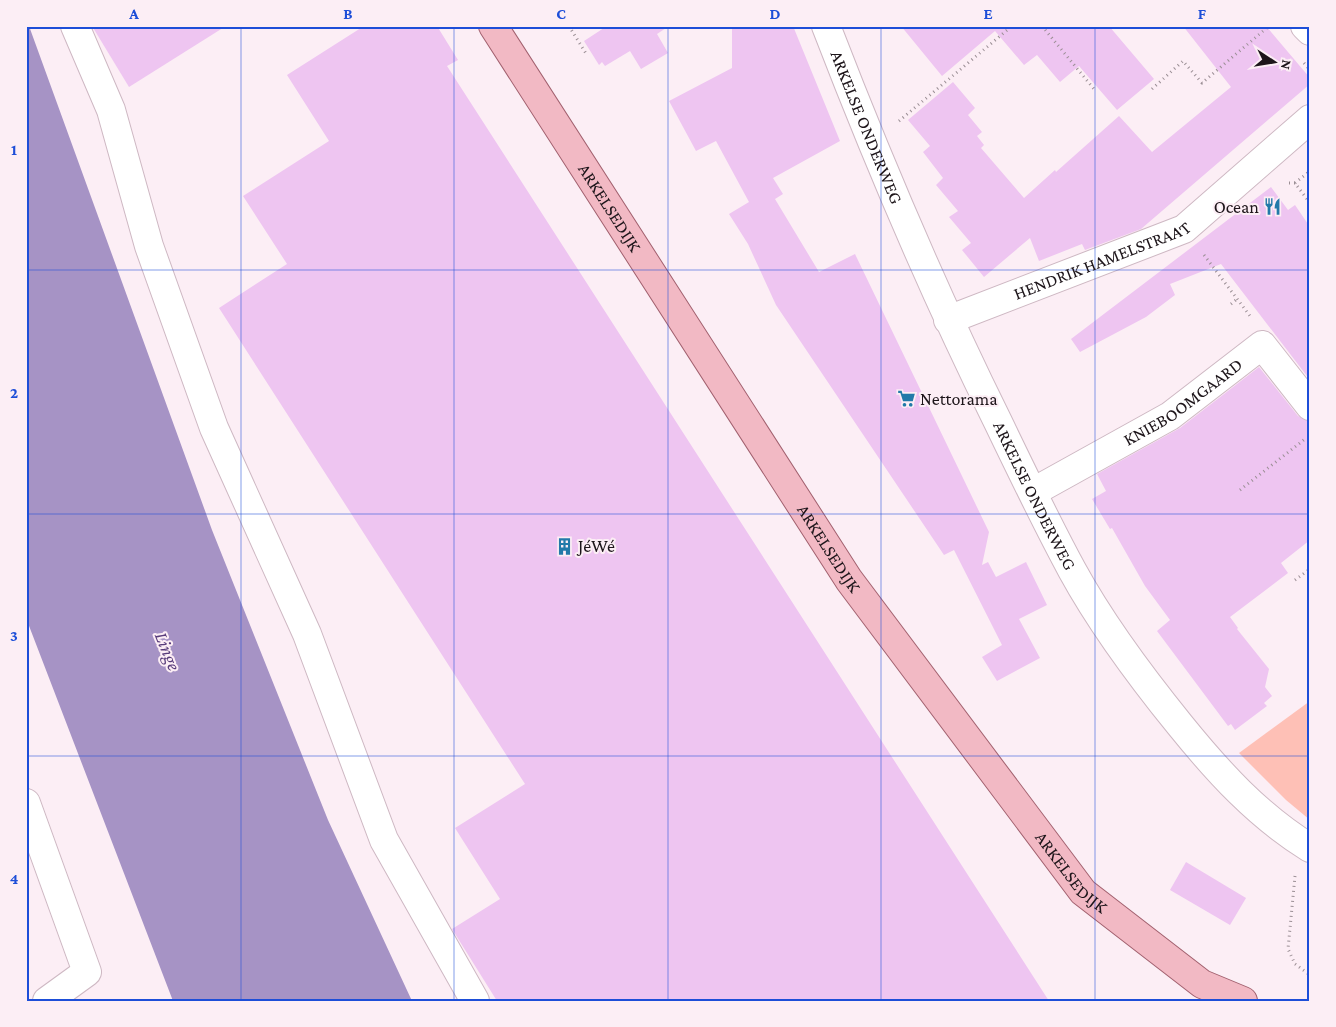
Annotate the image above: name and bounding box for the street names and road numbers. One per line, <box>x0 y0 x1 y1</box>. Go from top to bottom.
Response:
street label: ARKELSE ONDERWEG <box>827 48 907 207</box>
street label: ARKELSEDIJK <box>574 160 646 256</box>
street label: HENDRIK HAMELSTRAAT <box>1011 217 1195 304</box>
street label: KNIEBOOMGAARD <box>1120 354 1246 450</box>
street label: ARKELSE ONDERWEG <box>989 418 1080 573</box>
street label: ARKELSEDIJK <box>793 501 865 597</box>
street label: ARKELSEDIJK <box>1031 828 1112 917</box>

